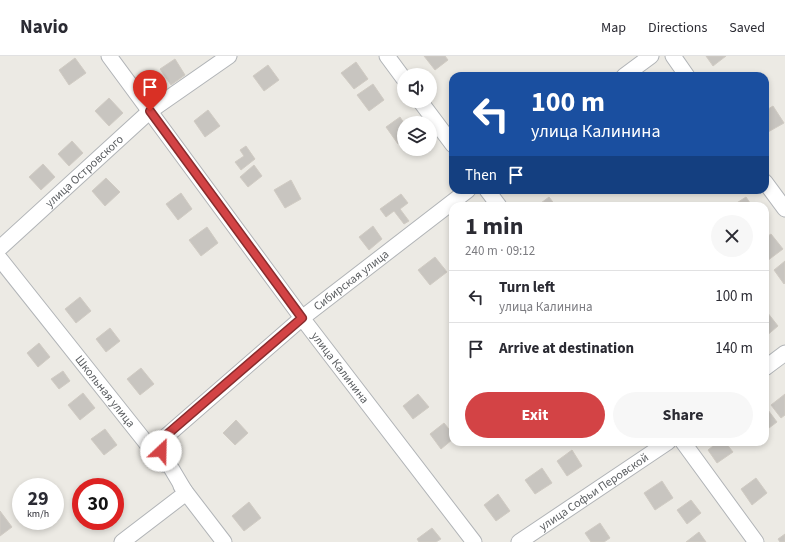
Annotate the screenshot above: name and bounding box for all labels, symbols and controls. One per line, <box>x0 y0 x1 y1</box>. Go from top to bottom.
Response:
text: Navio <box>20 14 68 41</box>
text: Map <box>601 18 626 38</box>
text: Directions <box>648 18 707 38</box>
text: Saved <box>729 18 765 38</box>
map controls <box>397 68 437 156</box>
button: sound <box>397 68 437 108</box>
pin <box>133 70 167 111</box>
icon: arrive <box>139 76 161 98</box>
text: 100 m <box>531 82 605 122</box>
icon: left <box>465 88 517 140</box>
button: layers <box>397 116 437 156</box>
text: улица Калинина <box>531 119 660 144</box>
street label: улица Островского <box>42 131 127 212</box>
icon: arrive <box>505 164 527 186</box>
text: Then <box>465 165 497 186</box>
text: 1 min <box>465 209 523 244</box>
button: close <box>711 215 753 257</box>
text: 240 m · 09:12 <box>465 242 535 260</box>
street label: Сибирская улица <box>310 246 393 315</box>
text: Turn left <box>499 277 555 298</box>
icon: left <box>465 286 487 308</box>
text: 100 m <box>715 286 753 307</box>
text: улица Калинина <box>499 298 593 316</box>
street label: улица Калинина <box>307 328 373 407</box>
icon: arrive <box>465 338 487 360</box>
text: Arrive at destination <box>499 338 634 359</box>
text: 140 m <box>715 338 753 359</box>
street label: Школьная улица <box>71 352 139 431</box>
button: Exit <box>465 392 605 438</box>
button: Share <box>613 392 753 438</box>
position arrow <box>140 430 182 472</box>
street label: улица Софьи Перовской <box>536 449 652 535</box>
speed limit sign: 30 <box>72 478 124 530</box>
text: 29 <box>27 485 49 513</box>
text: km/h <box>27 507 49 521</box>

